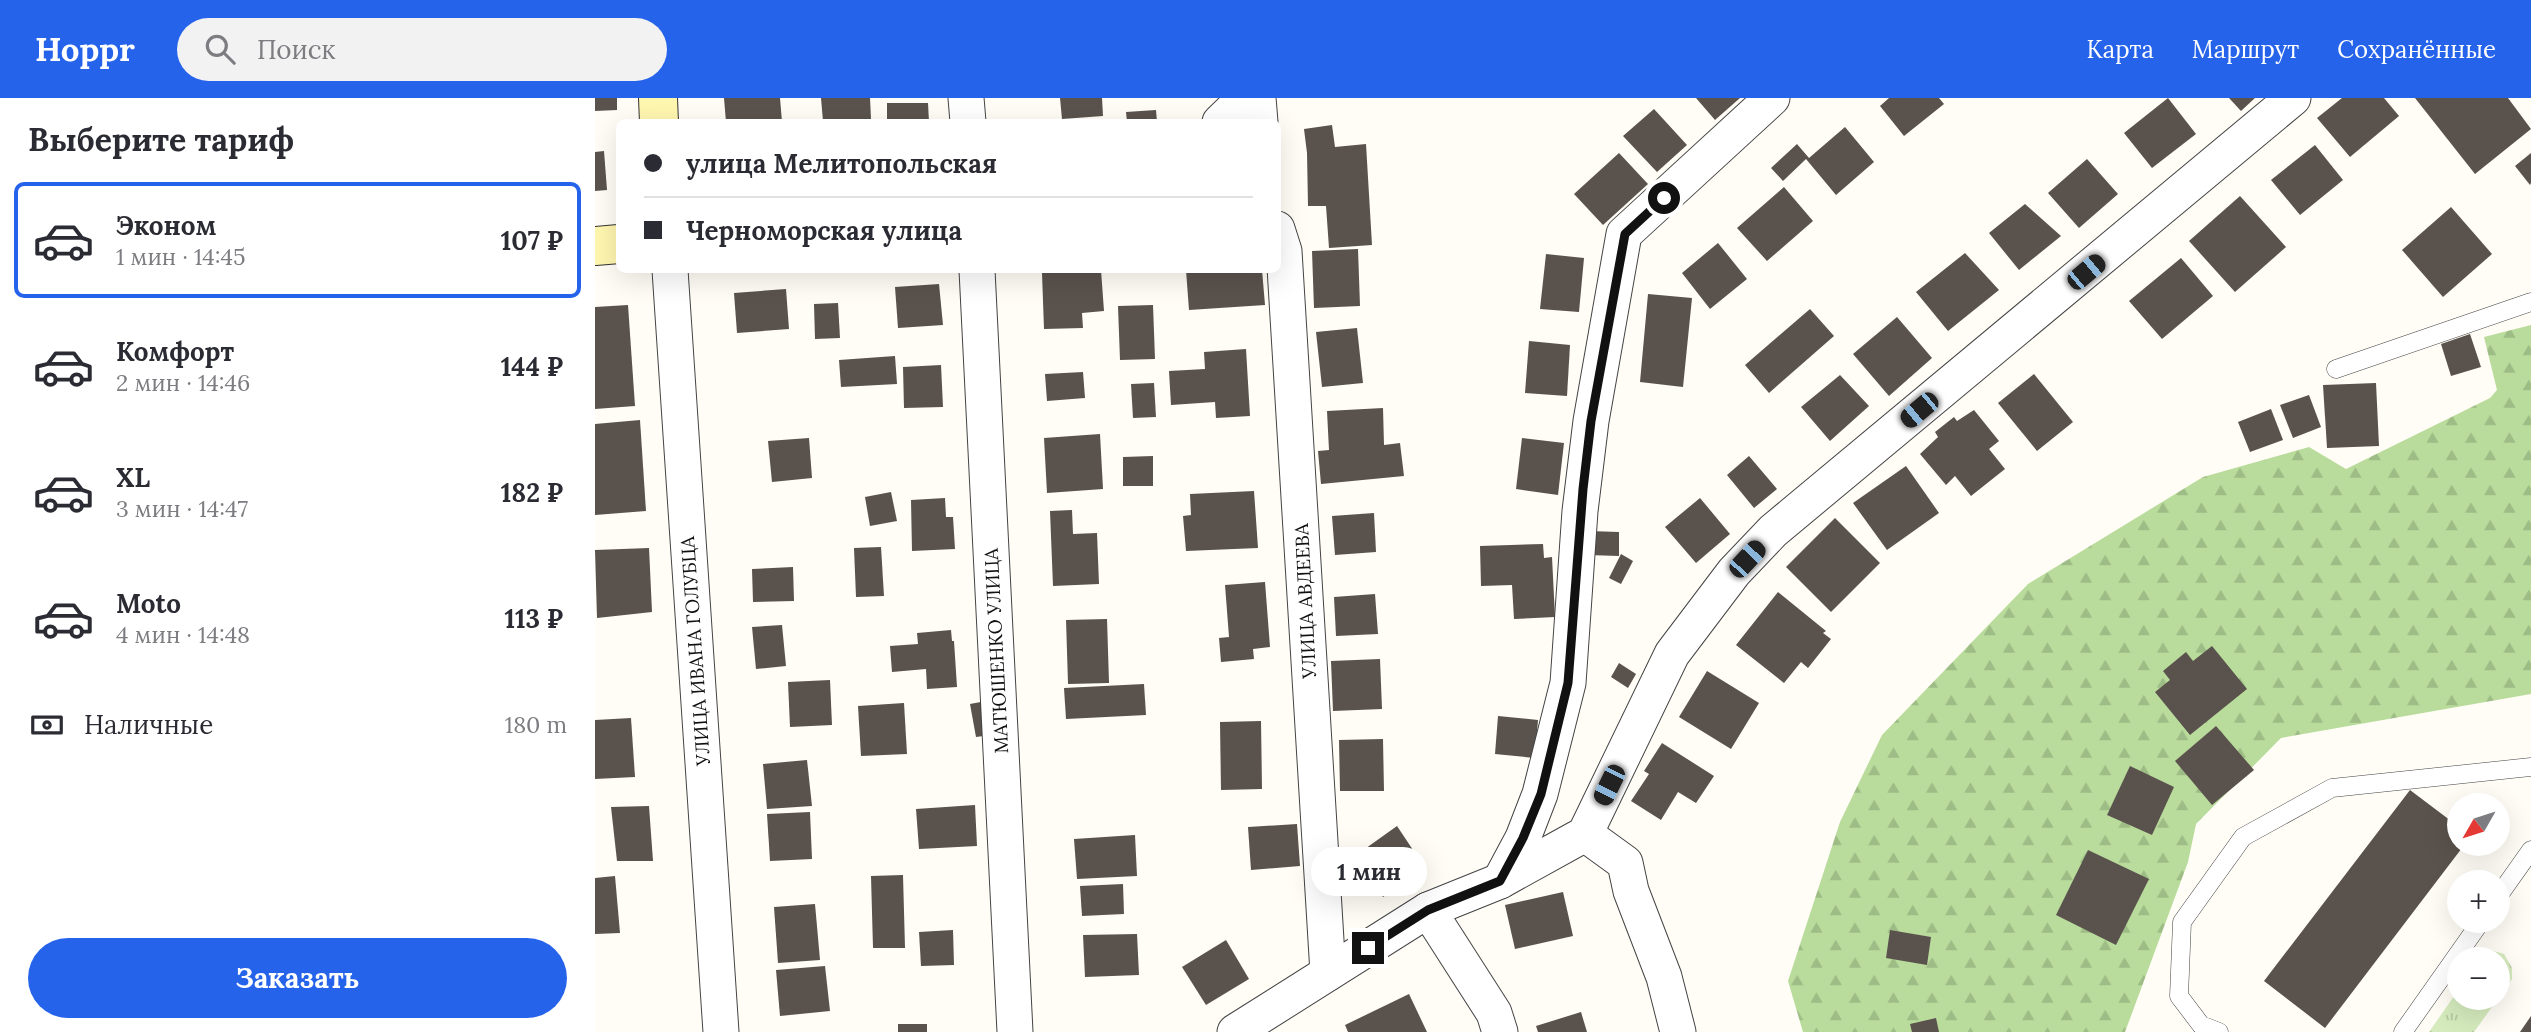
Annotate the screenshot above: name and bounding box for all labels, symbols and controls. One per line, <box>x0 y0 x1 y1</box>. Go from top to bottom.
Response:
search box <box>177 18 667 81</box>
text: Hoppr <box>35 28 135 70</box>
icon: search <box>201 30 239 68</box>
text: Поиск <box>257 33 336 66</box>
text: Карта <box>2086 34 2154 65</box>
text: Маршрут <box>2192 34 2299 65</box>
text: Сохранённые <box>2337 34 2496 65</box>
text: Выберите тариф <box>28 119 294 160</box>
text: улица Мелитопольская <box>686 147 997 180</box>
route start <box>1648 182 1680 214</box>
icon: car <box>32 209 95 272</box>
text: Эконом <box>116 209 216 242</box>
text: Черноморская улица <box>686 214 962 247</box>
text: 107 ₽ <box>501 224 563 257</box>
text: 1 мин · 14:45 <box>116 242 246 271</box>
car <box>2064 250 2109 294</box>
icon: car <box>32 335 95 398</box>
text: Комфорт <box>116 335 234 368</box>
text: 144 ₽ <box>501 350 563 383</box>
text: 2 мин · 14:46 <box>116 368 250 397</box>
car <box>1897 388 1942 432</box>
icon: car <box>32 461 95 524</box>
text: XL <box>116 461 150 494</box>
text: 182 ₽ <box>501 476 563 509</box>
text: 3 мин · 14:47 <box>116 494 248 523</box>
street label: УЛИЦА АВДЕЕВА <box>1289 522 1321 680</box>
street label: УЛИЦА ИВАНА ГОЛУБЦА <box>675 534 715 767</box>
car <box>1725 536 1770 582</box>
street label: МАТЮШЕНКО УЛИЦА <box>979 547 1013 754</box>
icon: car <box>32 587 95 650</box>
text: Moto <box>116 587 181 620</box>
text: 113 ₽ <box>504 602 563 635</box>
text: 4 мин · 14:48 <box>116 620 250 649</box>
icon: cash <box>28 706 66 744</box>
text: Наличные <box>84 708 213 741</box>
text: 180 m <box>505 710 567 739</box>
car <box>1591 762 1628 808</box>
north arrow <box>2447 793 2509 856</box>
map controls <box>2447 793 2510 1010</box>
callout: 1 мин <box>1310 846 1426 896</box>
text: 1 мин <box>1337 857 1401 886</box>
button: + <box>2447 870 2510 933</box>
route end <box>1352 932 1384 964</box>
button: Заказать <box>28 938 567 1018</box>
button: − <box>2447 947 2510 1010</box>

